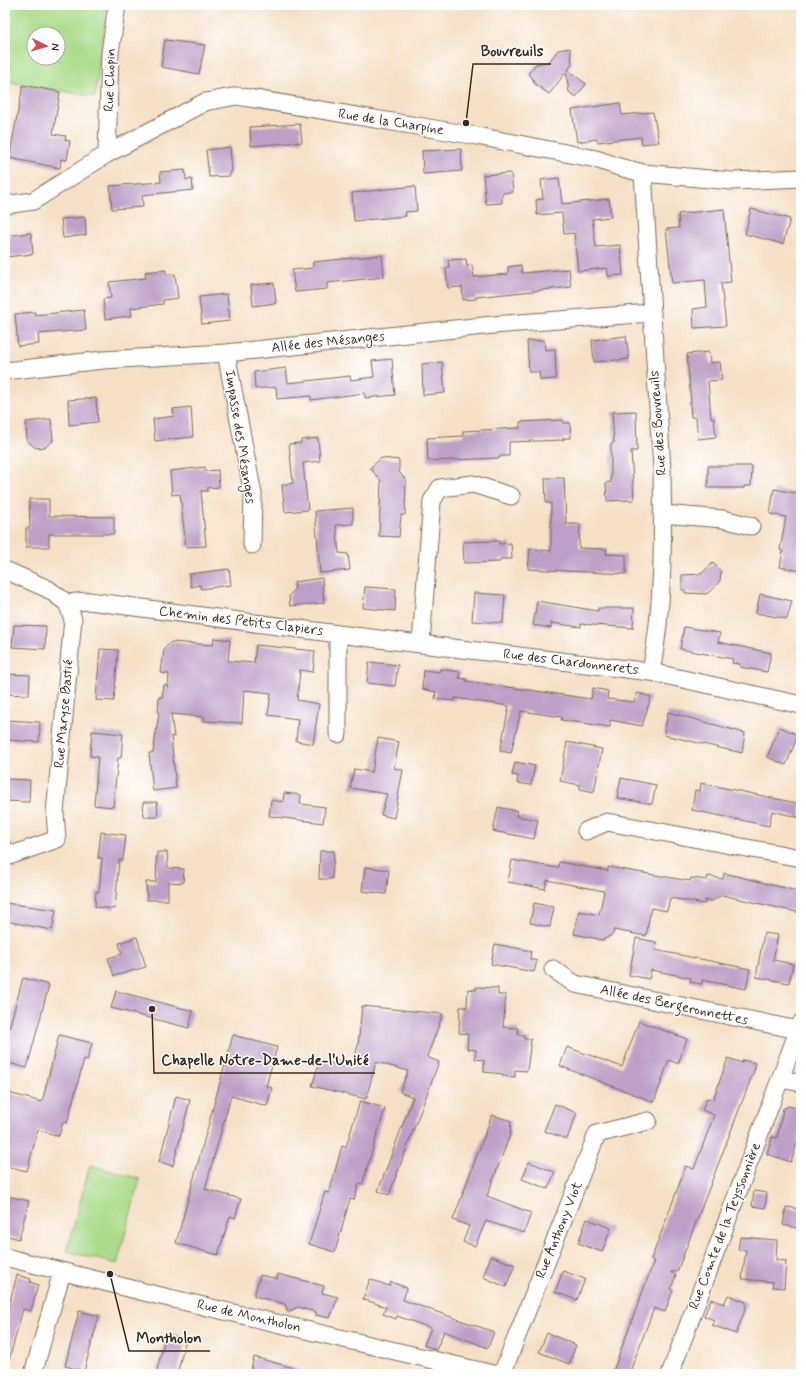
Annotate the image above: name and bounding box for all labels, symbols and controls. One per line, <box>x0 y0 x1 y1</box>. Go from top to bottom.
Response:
north arrow <box>26 26 66 66</box>
callout: Bouvreuils <box>473 37 551 64</box>
text: Bouvreuils <box>481 42 544 62</box>
text: N <box>48 43 62 51</box>
street label: Rue Chopin <box>100 48 120 112</box>
street label: Rue de la Charpine <box>337 105 445 139</box>
street label: Allée des Mésanges <box>270 327 386 358</box>
street label: Impasse des Mésanges <box>220 369 259 505</box>
street label: Rue des Bouvreuils <box>645 370 671 476</box>
street label: Chemin des Petits Clapiers <box>158 602 324 640</box>
street label: Rue des Chardonnerets <box>502 645 640 679</box>
street label: Rue Maryse Bastié <box>50 659 78 769</box>
street label: Allée des Bergeronnettes <box>598 981 750 1031</box>
callout: Chapelle Notre-Dame-de-l'Unité <box>154 1046 375 1073</box>
text: Chapelle Notre-Dame-de-l'Unité <box>161 1051 369 1071</box>
street label: Rue Comte de la Teyssonnière <box>685 1140 765 1312</box>
street label: Rue Anthony Viot <box>531 1178 587 1281</box>
street label: Rue de Montholon <box>195 1295 303 1337</box>
callout: Montholon <box>129 1324 210 1351</box>
text: Montholon <box>136 1329 202 1349</box>

